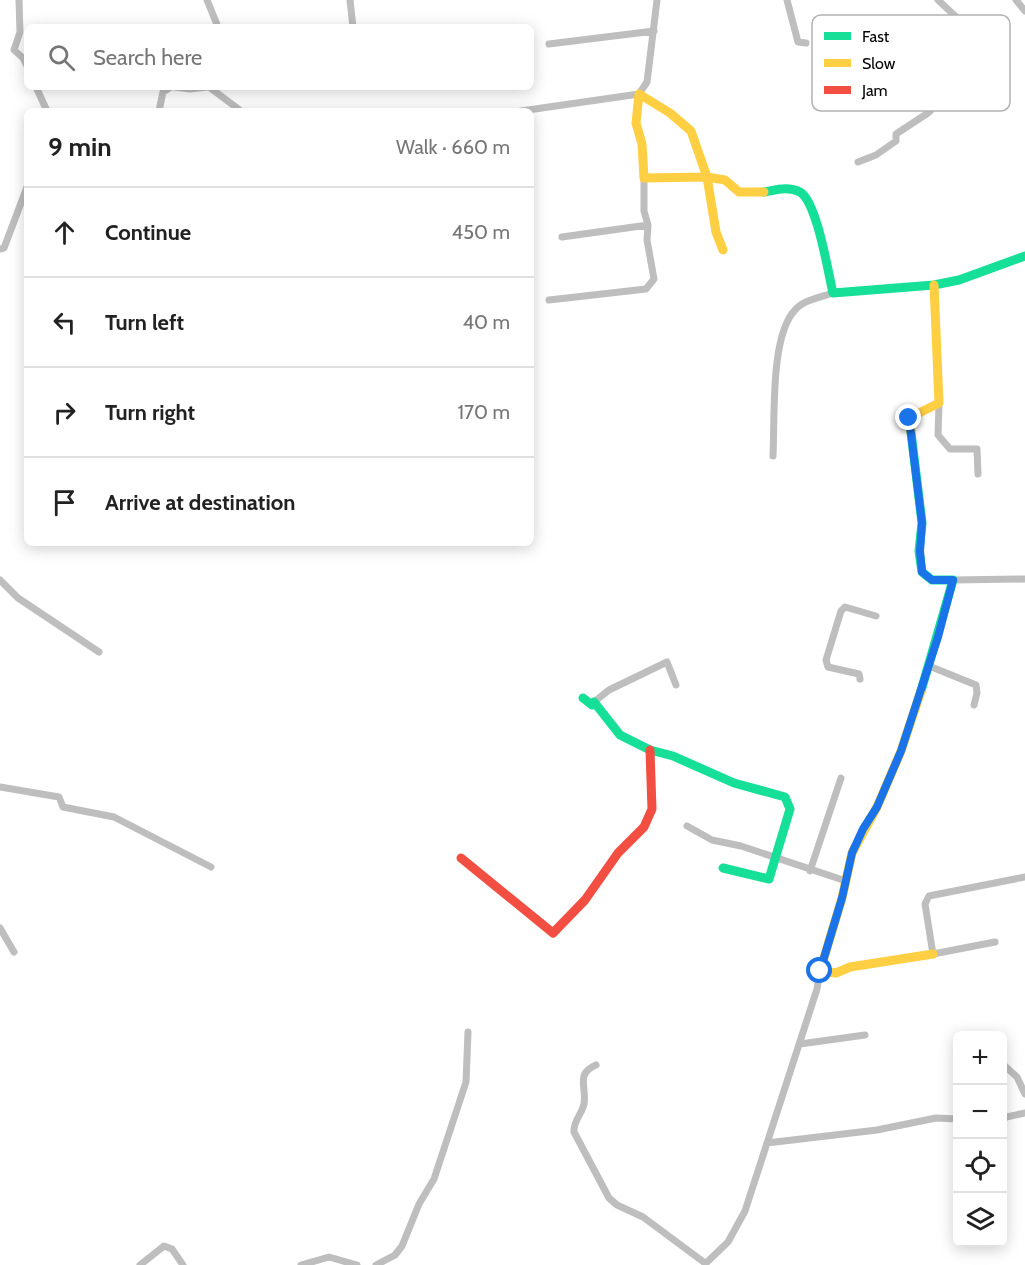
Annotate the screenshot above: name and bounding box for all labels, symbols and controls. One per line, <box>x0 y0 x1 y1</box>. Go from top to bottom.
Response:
legend <box>812 15 1010 111</box>
search box <box>24 24 534 90</box>
text: Fast <box>862 27 890 46</box>
icon: search <box>45 41 78 74</box>
text: Search here <box>93 44 202 71</box>
text: Slow <box>862 54 896 73</box>
text: Jam <box>861 81 888 100</box>
text: 9 min <box>48 131 112 163</box>
text: Walk · 660 m <box>396 135 510 159</box>
icon: ahead <box>48 216 81 249</box>
text: Continue <box>105 219 191 246</box>
text: 450 m <box>452 220 510 244</box>
icon: left <box>48 306 81 339</box>
text: Turn left <box>105 309 184 336</box>
text: 40 m <box>462 310 510 334</box>
icon: right <box>48 396 81 429</box>
text: Turn right <box>105 399 195 426</box>
text: 170 m <box>458 400 510 424</box>
route end <box>895 404 921 430</box>
icon: arrive <box>48 486 81 519</box>
text: Arrive at destination <box>105 489 295 516</box>
route start <box>806 957 832 983</box>
map controls <box>953 1031 1007 1247</box>
button: + <box>953 1031 1007 1085</box>
button: − <box>953 1085 1007 1139</box>
button: locate <box>953 1139 1007 1193</box>
button: layers <box>953 1193 1007 1247</box>

